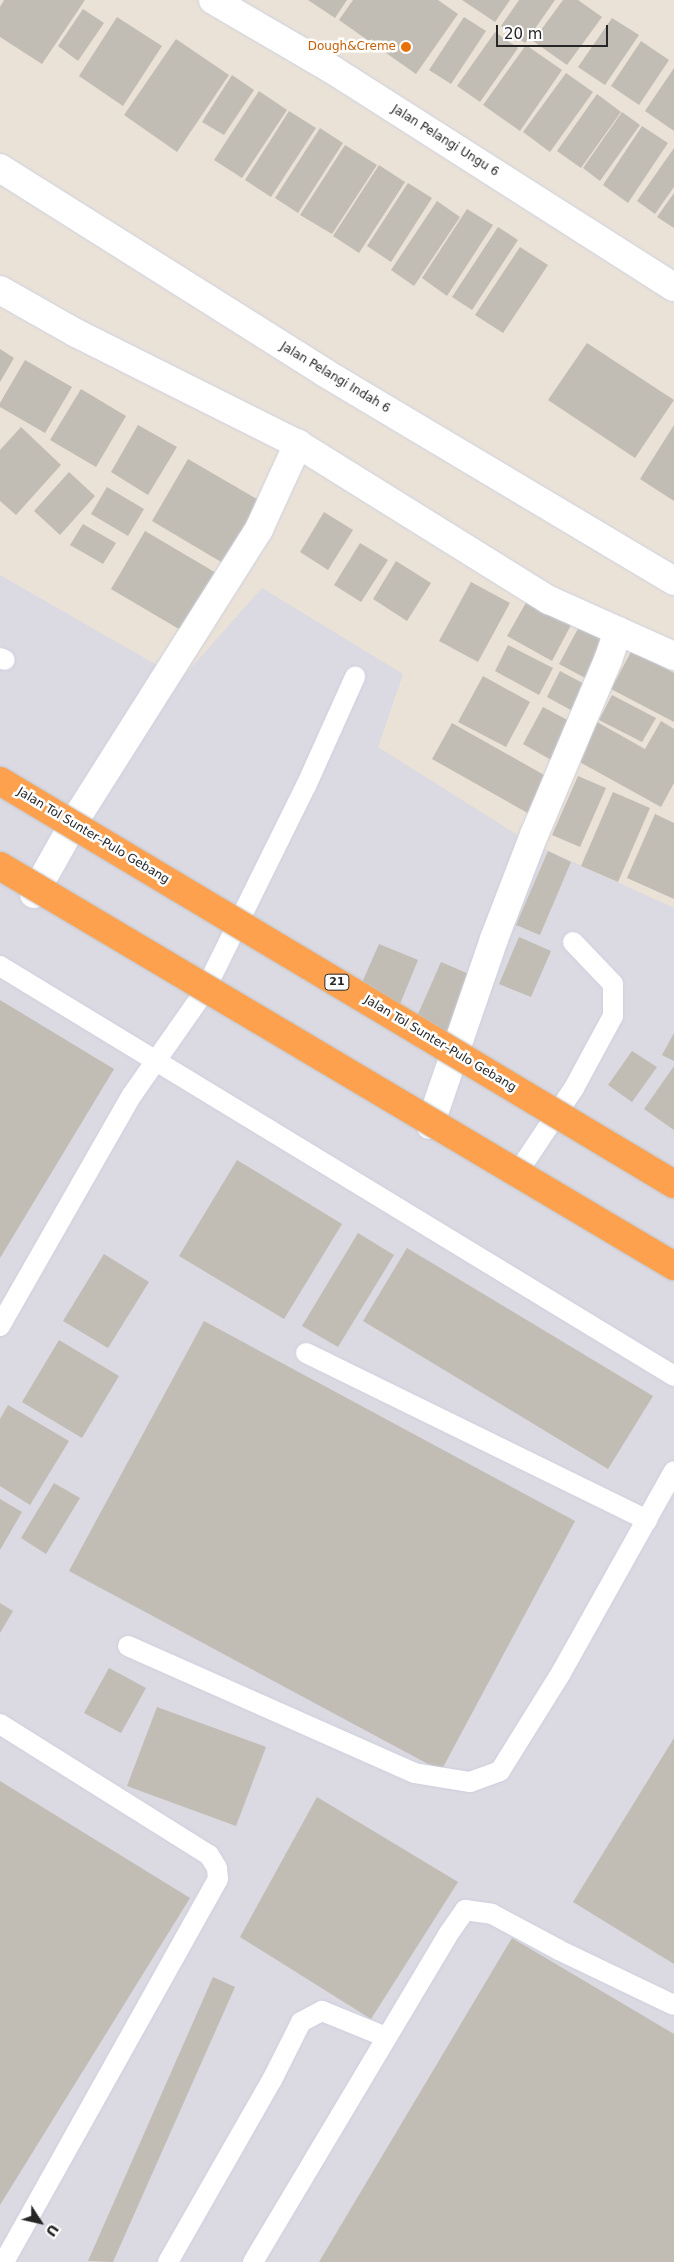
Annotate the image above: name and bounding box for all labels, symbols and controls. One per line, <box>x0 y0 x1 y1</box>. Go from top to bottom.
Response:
scale bar <box>499 15 612 47</box>
text: 20 m <box>504 25 542 43</box>
place label: Dough&Creme <box>308 40 396 54</box>
marker: Dough&Creme <box>400 41 412 53</box>
street label: Jalan Pelangi Ungu 6 <box>389 102 501 180</box>
street label: Jalan Pelangi Indah 6 <box>278 340 392 416</box>
street label: Jalan Tol Sunter–Pulo Gebang <box>14 785 172 887</box>
road number: 21 <box>323 974 351 990</box>
street label: Jalan Tol Sunter–Pulo Gebang <box>361 993 519 1095</box>
north arrow <box>15 2197 65 2247</box>
text: U <box>42 2221 62 2240</box>

